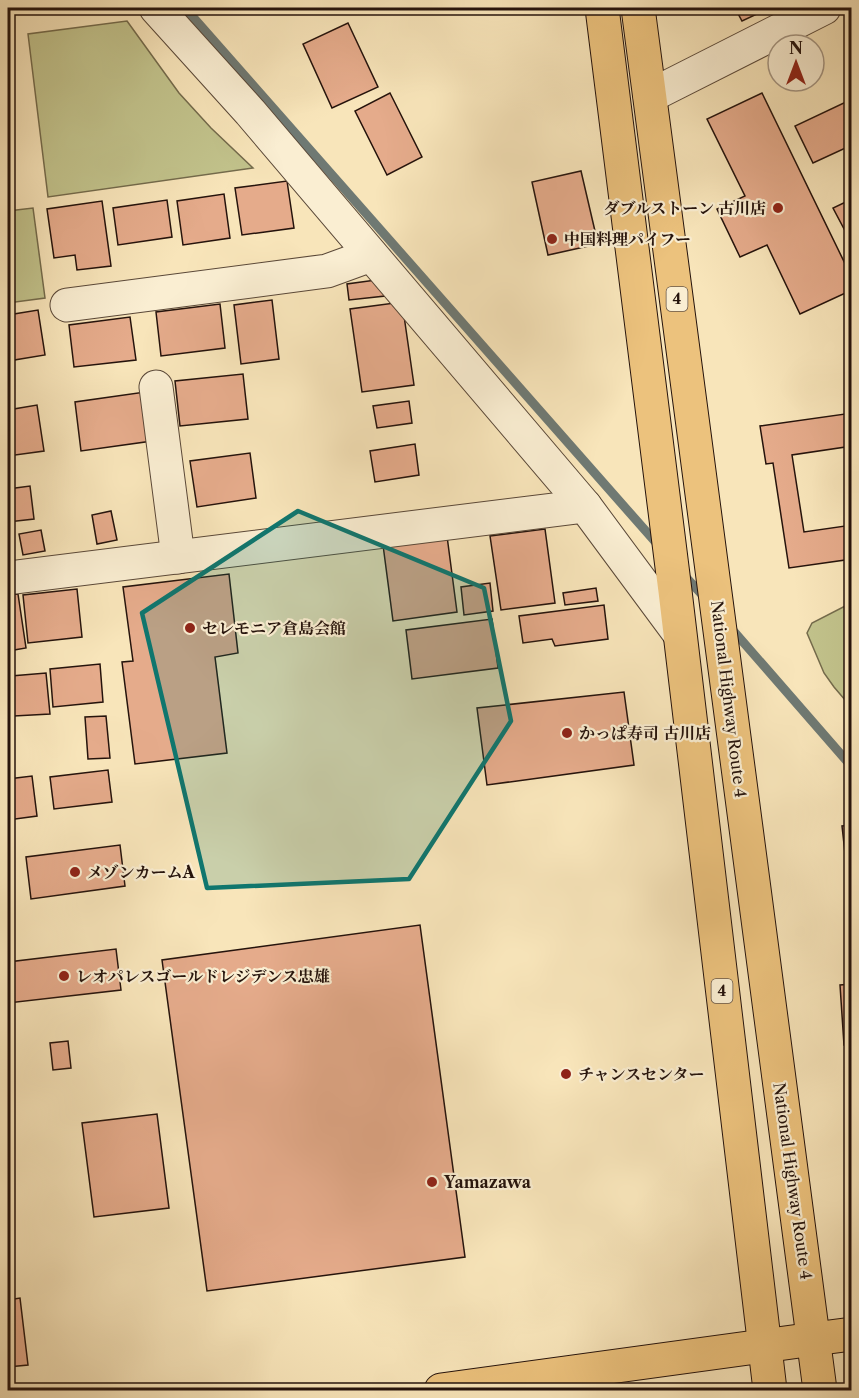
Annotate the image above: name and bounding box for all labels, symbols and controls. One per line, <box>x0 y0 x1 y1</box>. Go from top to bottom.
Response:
north arrow <box>766 33 826 93</box>
text: N <box>789 38 803 58</box>
place label: ダブルストーン 古川店 <box>603 198 766 218</box>
marker: ダブルストーン 古川店 <box>771 201 785 215</box>
place label: 中国料理パイフー <box>564 229 691 249</box>
marker: 中国料理パイフー <box>545 232 559 246</box>
road number: 4 <box>666 287 688 311</box>
street label: National Highway Route 4 <box>707 599 751 799</box>
place label: セレモニア倉島会館 <box>202 618 346 638</box>
marker: セレモニア倉島会館 <box>183 621 197 635</box>
place label: かっぱ寿司 古川店 <box>579 723 711 743</box>
marker: かっぱ寿司 古川店 <box>560 726 574 740</box>
place label: メゾンカームA <box>87 862 196 882</box>
marker: メゾンカームA <box>68 865 82 879</box>
place label: レオパレスゴールドレジデンス忠雄 <box>76 966 330 986</box>
marker: レオパレスゴールドレジデンス忠雄 <box>57 969 71 983</box>
road number: 4 <box>712 979 732 1003</box>
place label: チャンスセンター <box>578 1064 704 1084</box>
marker: チャンスセンター <box>559 1067 573 1081</box>
street label: National Highway Route 4 <box>769 1081 817 1281</box>
place label: Yamazawa <box>443 1172 532 1192</box>
marker: Yamazawa <box>425 1175 439 1189</box>

